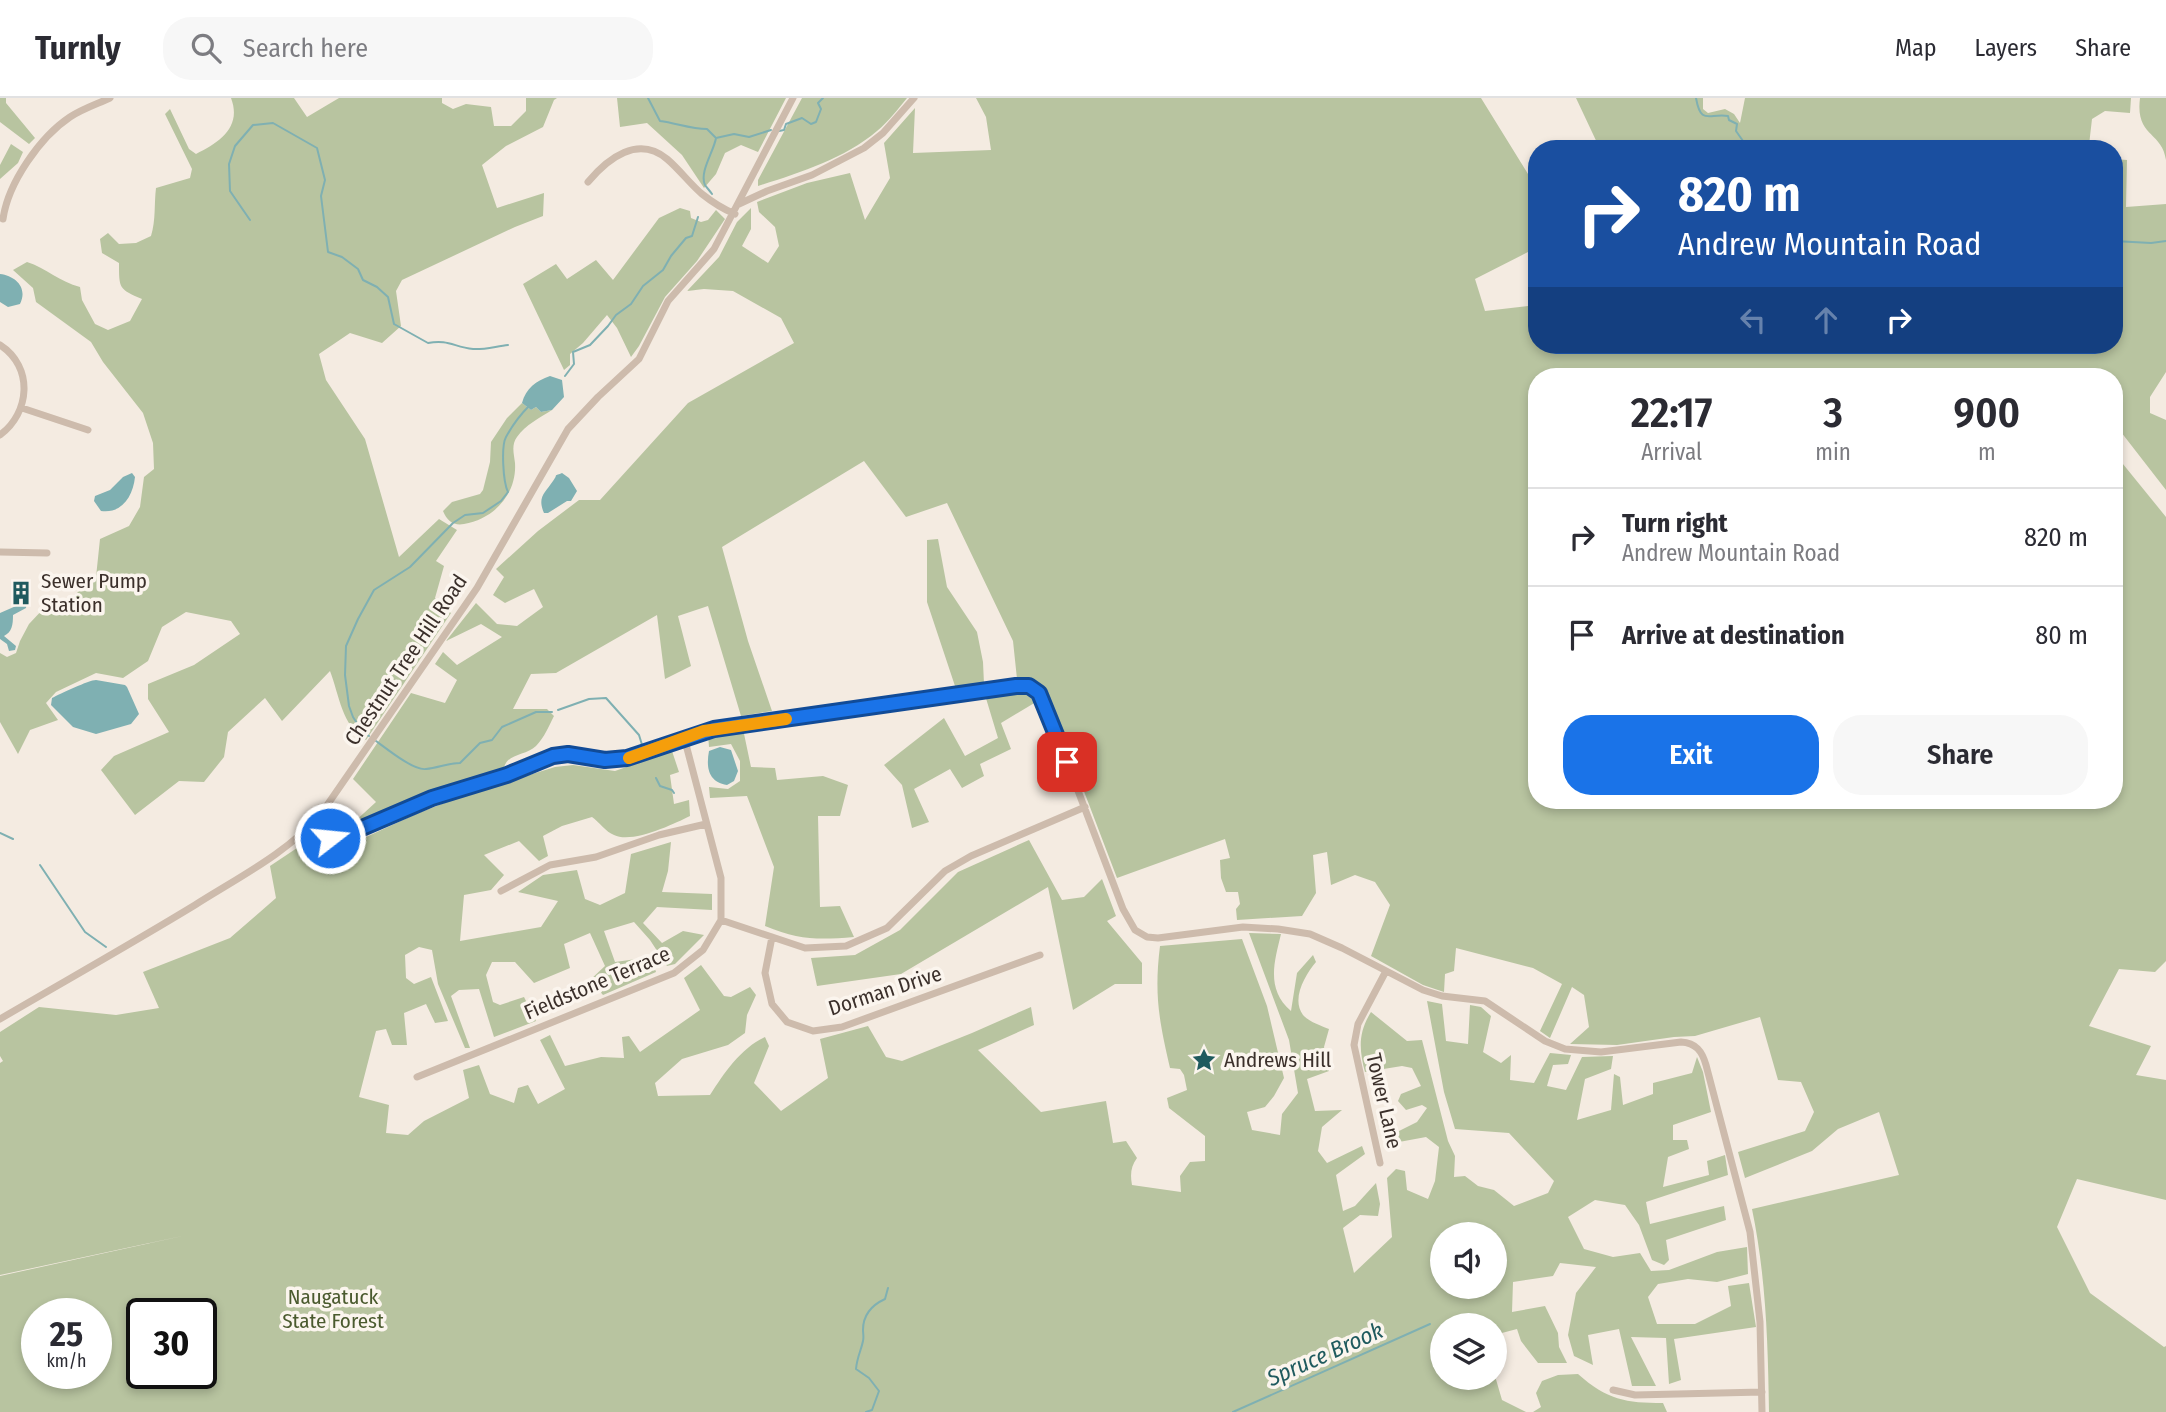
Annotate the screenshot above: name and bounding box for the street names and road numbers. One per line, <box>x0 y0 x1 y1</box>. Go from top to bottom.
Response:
street label: Chestnut Tree Hill Road <box>339 570 473 750</box>
street label: Fieldstone Terrace <box>520 941 674 1025</box>
street label: Dorman Drive <box>825 960 945 1022</box>
street label: Tower Lane <box>1360 1051 1408 1151</box>

